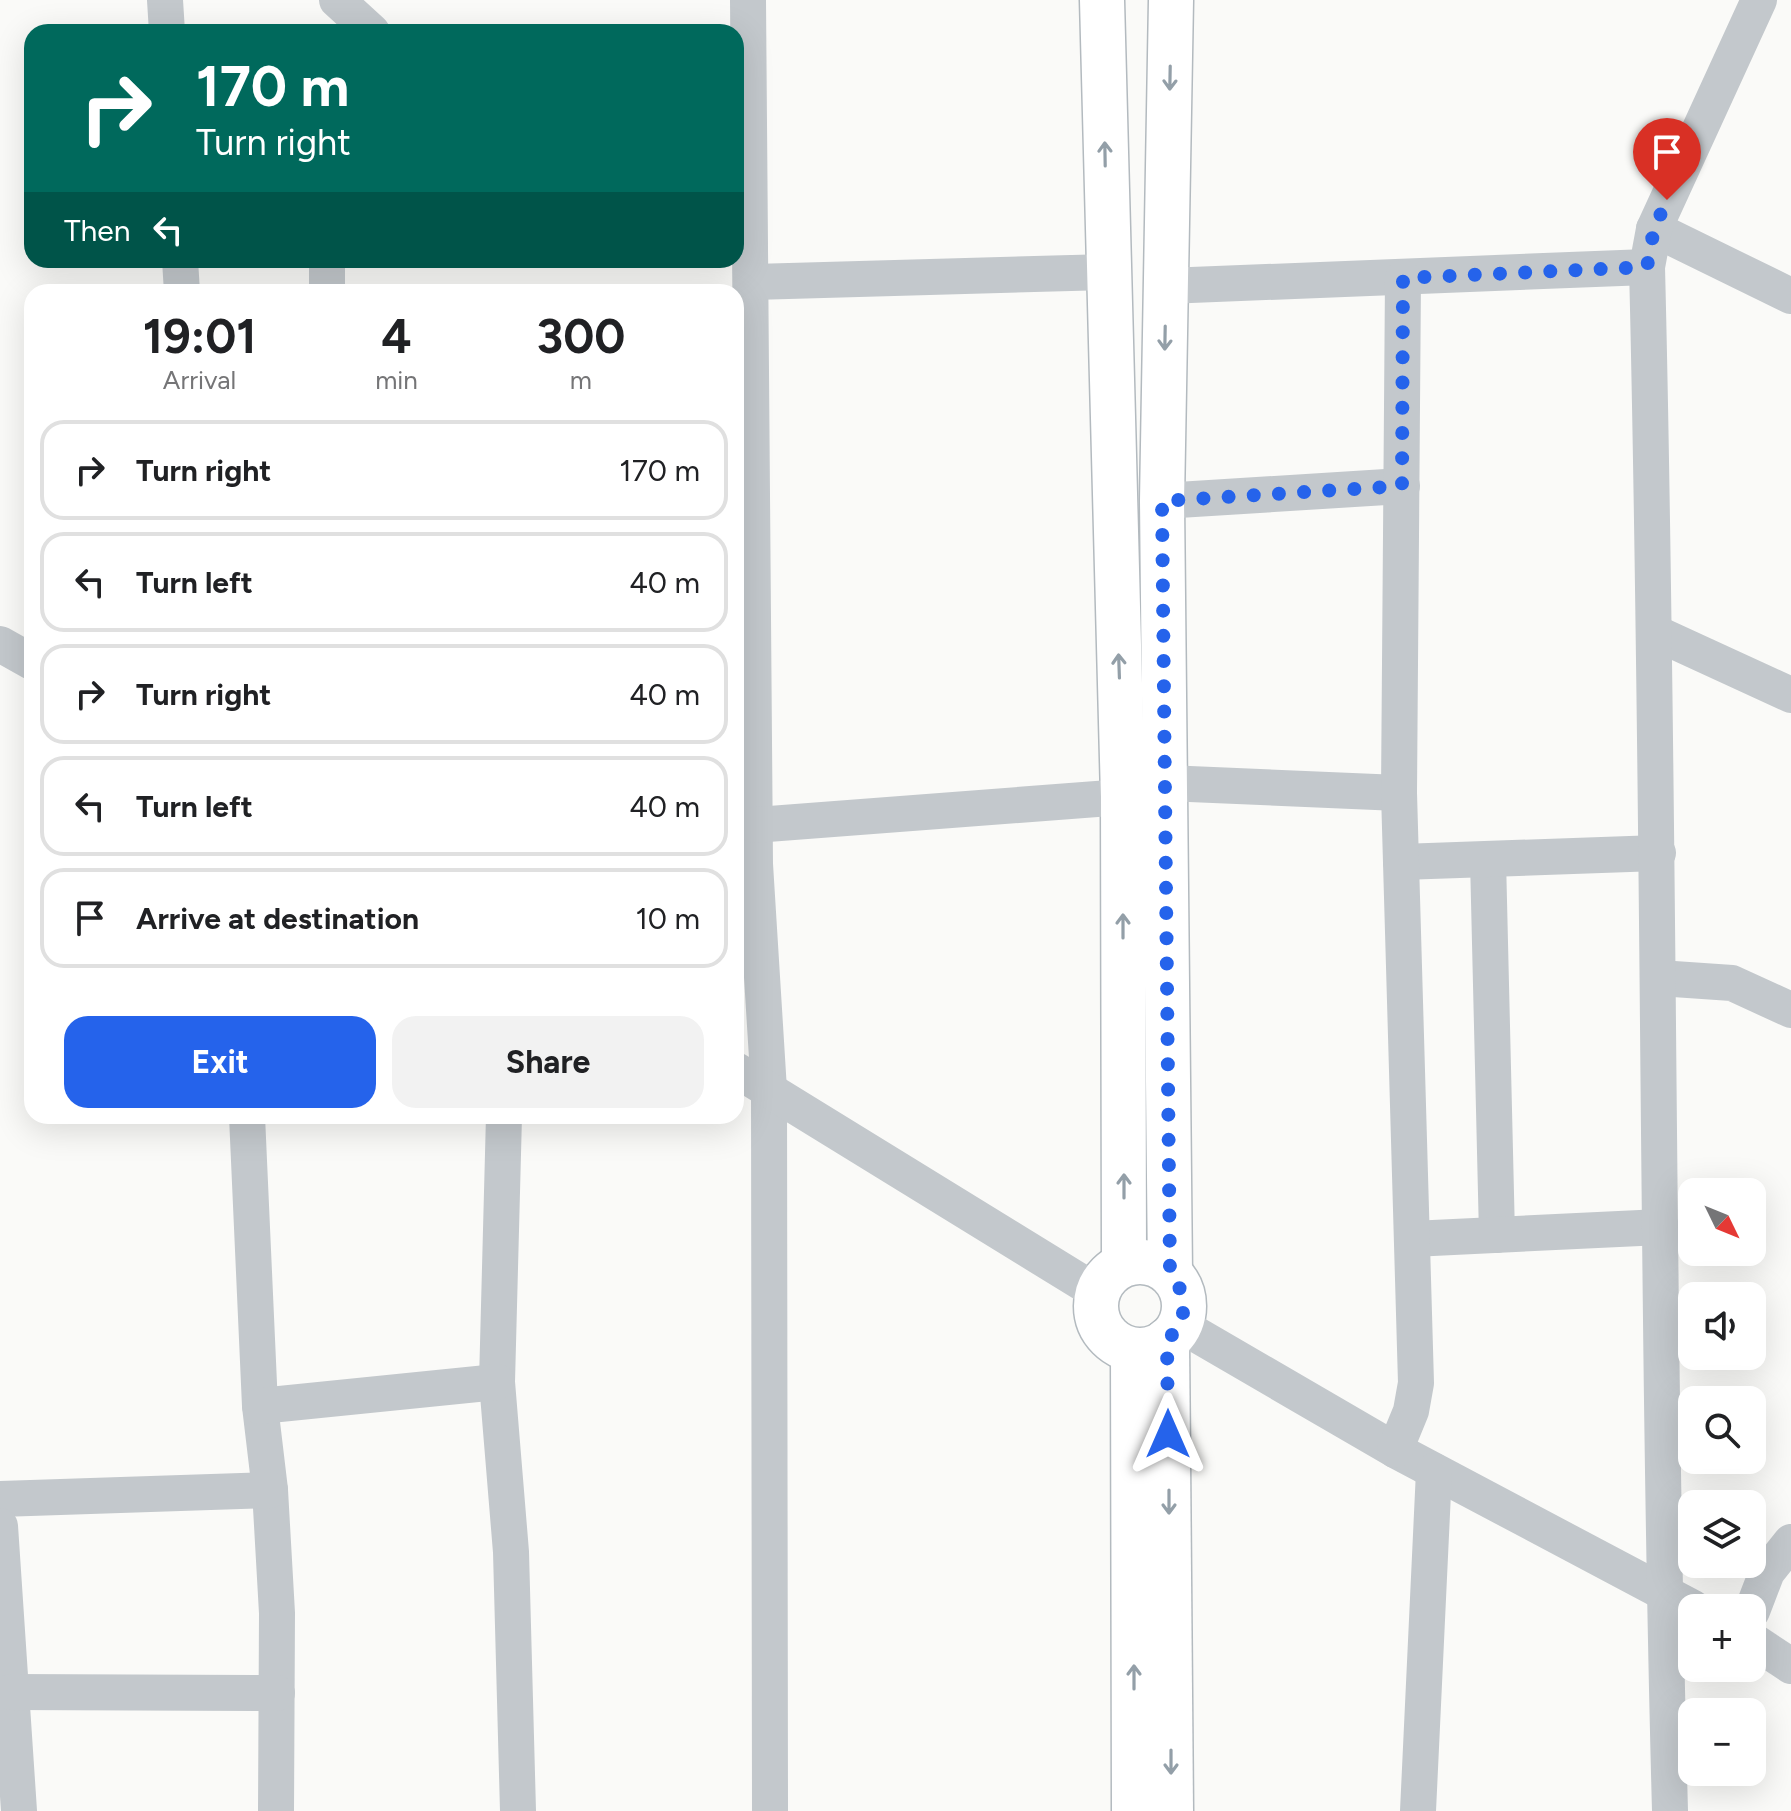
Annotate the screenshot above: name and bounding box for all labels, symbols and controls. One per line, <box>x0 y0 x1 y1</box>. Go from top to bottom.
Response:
text: 170 m <box>196 53 349 120</box>
icon: right <box>64 56 168 160</box>
one-way arrow <box>1163 64 1178 91</box>
pin <box>1633 118 1701 200</box>
text: Turn right <box>196 121 351 164</box>
icon: arrive <box>1645 130 1689 174</box>
one-way arrow <box>1098 141 1113 168</box>
icon: left <box>146 208 190 252</box>
text: Then <box>64 212 130 249</box>
text: 19:01 <box>143 307 257 365</box>
text: 4 <box>381 307 412 365</box>
text: 300 <box>536 307 625 365</box>
one-way arrow <box>1158 324 1173 351</box>
text: Arrival <box>163 364 236 396</box>
text: min <box>375 364 418 396</box>
text: m <box>570 364 592 396</box>
icon: right <box>68 448 112 492</box>
text: Turn right <box>136 452 271 489</box>
text: 170 m <box>619 452 700 489</box>
icon: left <box>68 560 112 604</box>
text: Turn left <box>136 564 253 601</box>
text: 40 m <box>629 564 700 601</box>
one-way arrow <box>1111 653 1127 680</box>
icon: right <box>68 672 112 716</box>
text: Turn right <box>136 676 271 713</box>
text: 40 m <box>629 676 700 713</box>
icon: left <box>68 784 112 828</box>
text: Turn left <box>136 788 253 825</box>
text: 40 m <box>629 788 700 825</box>
icon: arrive <box>68 896 112 940</box>
text: Arrive at destination <box>136 900 419 937</box>
text: 10 m <box>635 900 700 937</box>
one-way arrow <box>1115 913 1131 940</box>
button: Exit <box>64 1016 376 1108</box>
button: Share <box>392 1016 704 1108</box>
one-way arrow <box>1116 1173 1132 1200</box>
north arrow <box>1678 1178 1766 1266</box>
map controls <box>1678 1178 1766 1786</box>
button: sound <box>1678 1282 1766 1370</box>
button: search <box>1678 1386 1766 1474</box>
position arrow <box>1126 1392 1210 1476</box>
one-way arrow <box>1161 1488 1177 1515</box>
button: layers <box>1678 1490 1766 1578</box>
button: + <box>1678 1594 1766 1682</box>
one-way arrow <box>1126 1664 1142 1691</box>
button: − <box>1678 1698 1766 1786</box>
one-way arrow <box>1163 1748 1179 1775</box>

